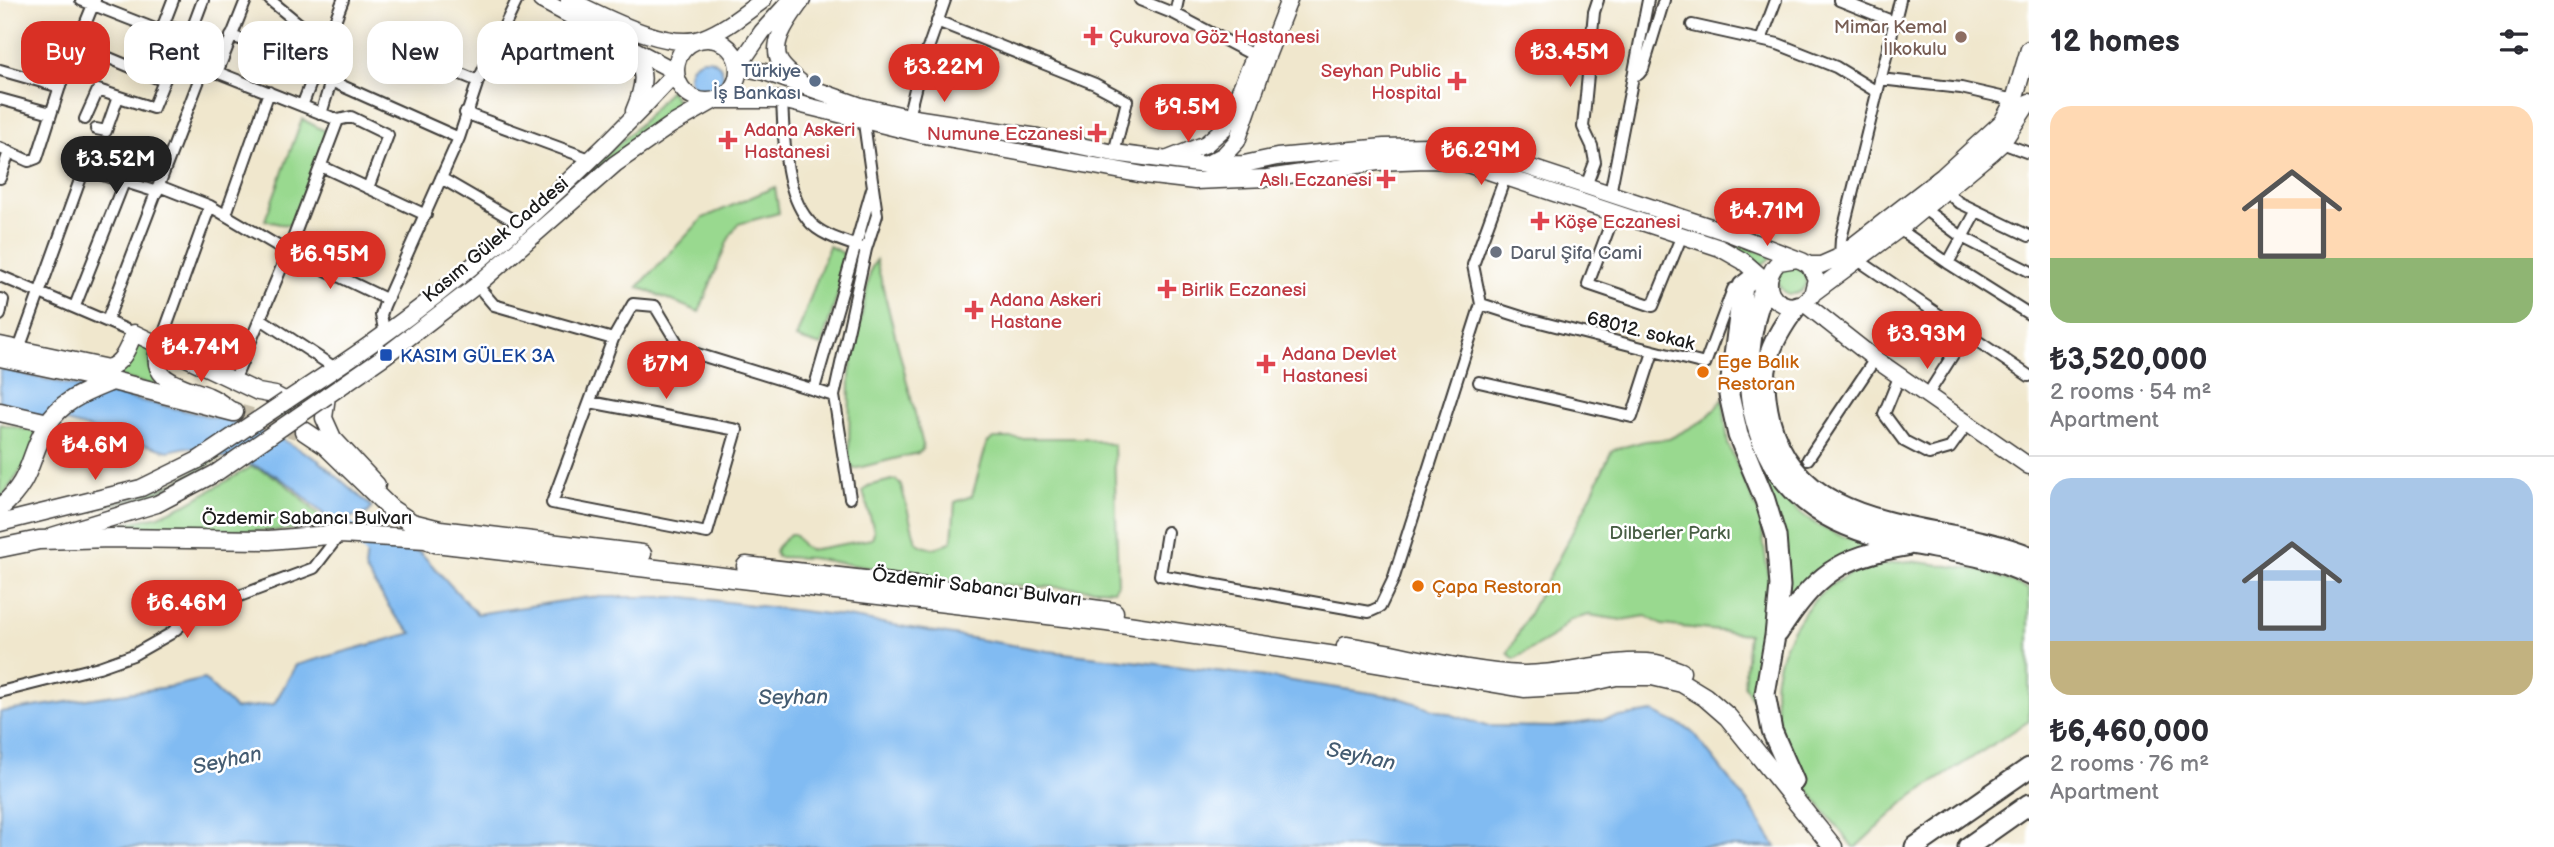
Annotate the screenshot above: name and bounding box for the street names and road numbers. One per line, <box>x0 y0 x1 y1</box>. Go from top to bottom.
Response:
street label: Kasım Gülek Caddesi <box>418 172 574 308</box>
street label: 68012. sokak <box>1584 307 1698 356</box>
street label: Özdemir Sabancı Bulvarı <box>202 507 412 530</box>
street label: Özdemir Sabancı Bulvarı <box>871 563 1083 612</box>

